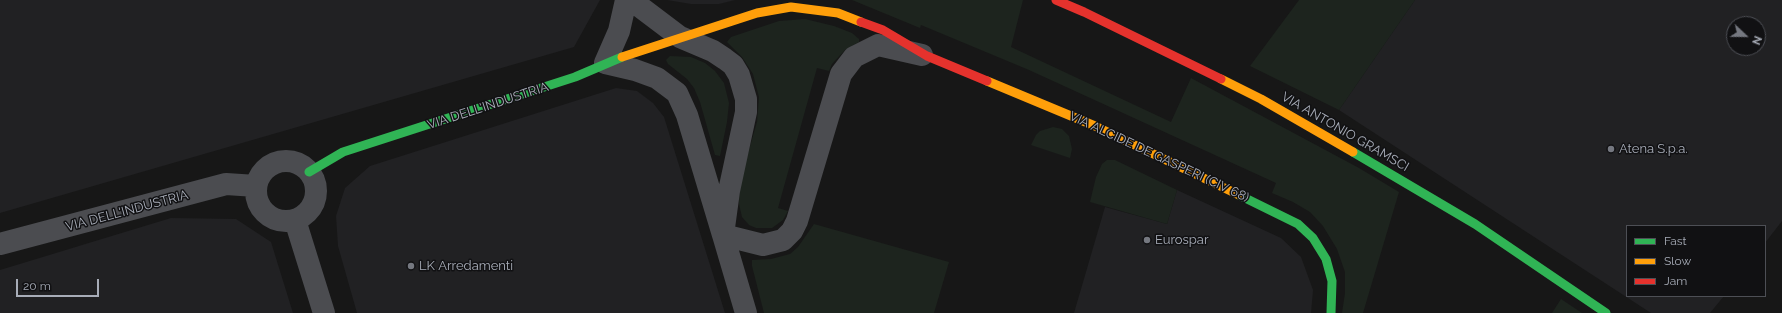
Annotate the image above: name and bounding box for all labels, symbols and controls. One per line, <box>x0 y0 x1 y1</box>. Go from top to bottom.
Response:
north arrow <box>1726 16 1766 56</box>
text: N <box>1749 34 1764 47</box>
street label: VIA DELL'INDUSTRIA <box>425 79 551 133</box>
street label: VIA ANTONIO GRAMSCI <box>1278 89 1412 175</box>
street label: VIA ALCIDE DE GASPERI (CIV 68) <box>1067 108 1251 206</box>
place label: Atena S.p.a. <box>1619 141 1688 157</box>
marker: Atena S.p.a. <box>1606 144 1616 154</box>
street label: VIA DELL'INDUSTRIA <box>64 187 190 235</box>
legend <box>1626 225 1766 297</box>
place label: Eurospar <box>1155 232 1209 248</box>
text: Fast <box>1664 234 1687 248</box>
marker: Eurospar <box>1142 235 1152 245</box>
text: Slow <box>1664 254 1691 268</box>
place label: LK Arredamenti <box>419 258 513 274</box>
marker: LK Arredamenti <box>406 261 416 271</box>
scale bar <box>18 271 101 297</box>
text: Jam <box>1664 274 1687 288</box>
text: 20 m <box>23 279 51 293</box>

